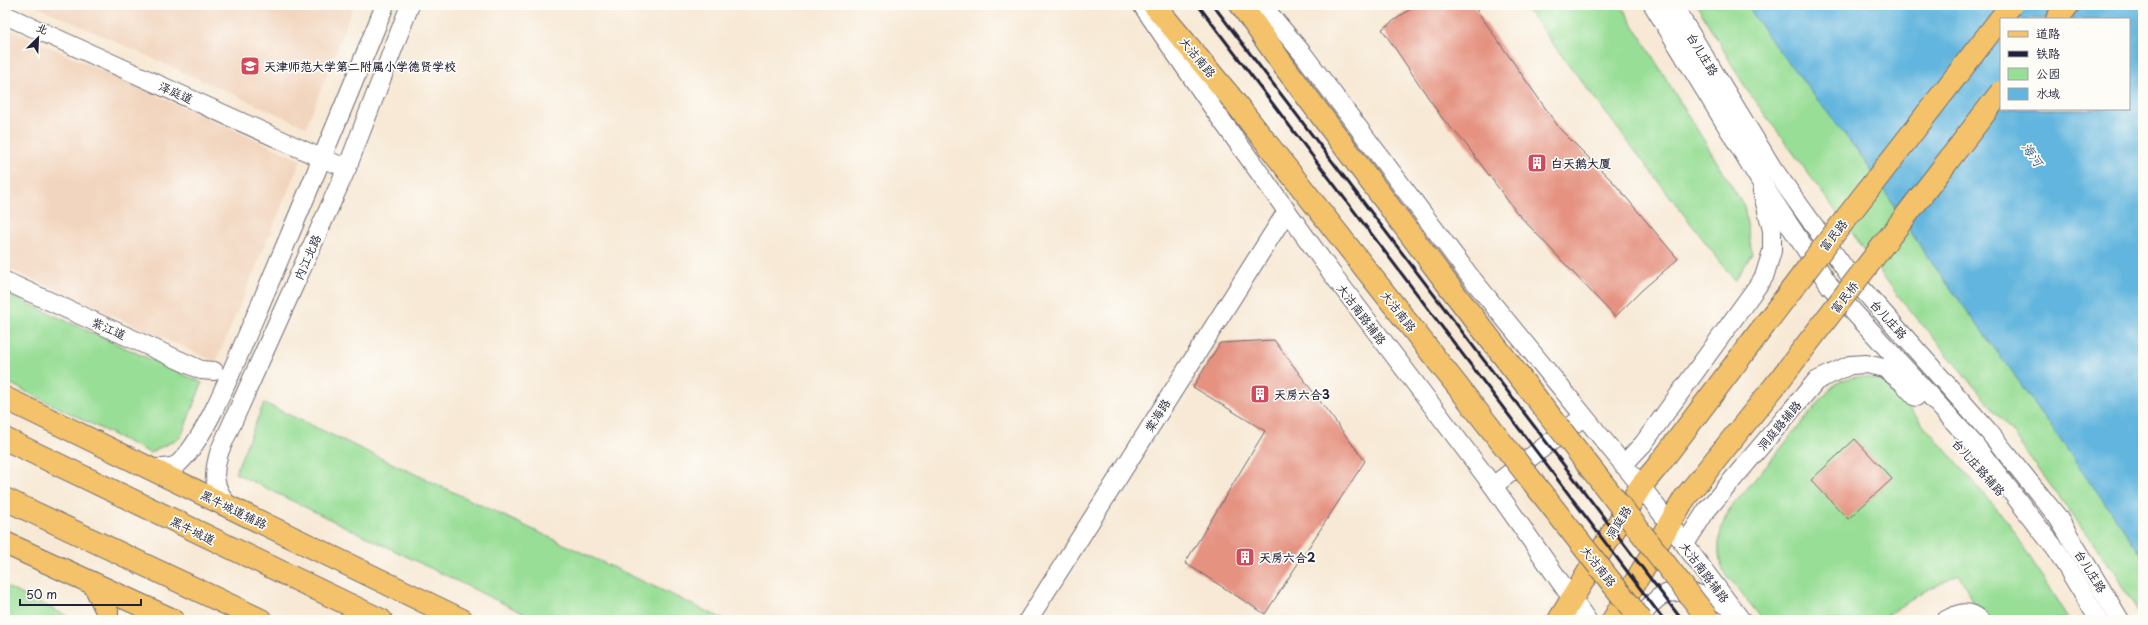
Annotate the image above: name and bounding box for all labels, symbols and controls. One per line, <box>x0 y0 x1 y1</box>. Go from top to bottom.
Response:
north arrow <box>18 18 58 58</box>
text: 北 <box>34 18 51 38</box>
legend <box>2000 18 2130 110</box>
text: 道路 <box>2036 24 2060 42</box>
street label: 台儿庄路 <box>1683 29 1723 79</box>
street label: 大沽南路 <box>1176 33 1220 81</box>
text: 铁路 <box>2036 44 2060 62</box>
school or university icon: 天津师范大学第二附属小学德贤学校 <box>239 55 261 77</box>
place label: 天津师范大学第二附属小学德贤学校 <box>264 57 456 75</box>
text: 公园 <box>2036 64 2060 82</box>
street label: 泽庭道 <box>156 76 196 108</box>
text: 水域 <box>2036 84 2060 102</box>
water label: 海河 <box>2018 138 2049 172</box>
building icon: 白天鹅大厦 <box>1526 152 1548 174</box>
place label: 白天鹅大厦 <box>1551 154 1611 172</box>
street label: 富民路 <box>1815 215 1851 255</box>
street label: 内江北路 <box>289 231 325 283</box>
street label: 富民桥 <box>1826 276 1863 317</box>
street label: 大沽南路辅路 <box>1333 280 1391 348</box>
street label: 大沽南路 <box>1377 287 1421 335</box>
street label: 台儿庄路 <box>1866 295 1912 343</box>
street label: 紫江道 <box>89 312 129 344</box>
building icon: 天房六合3 <box>1249 383 1271 405</box>
place label: 天房六合3 <box>1274 385 1330 403</box>
street label: 棠海路 <box>1140 395 1174 435</box>
street label: 洞庭路辅路 <box>1753 396 1805 454</box>
street label: 台儿庄路辅路 <box>1948 434 2010 500</box>
street label: 黑牛城道辅路 <box>198 485 270 533</box>
street label: 洞庭路 <box>1601 502 1635 542</box>
street label: 黑牛城道 <box>167 511 219 549</box>
street label: 大沽南路辅路 <box>1676 538 1734 606</box>
street label: 大沽南路 <box>1577 542 1621 590</box>
building icon: 天房六合2 <box>1234 546 1256 568</box>
street label: 台儿庄路 <box>2071 546 2111 596</box>
place label: 天房六合2 <box>1259 548 1316 566</box>
scale bar <box>20 581 141 607</box>
text: 50 m <box>26 585 57 603</box>

